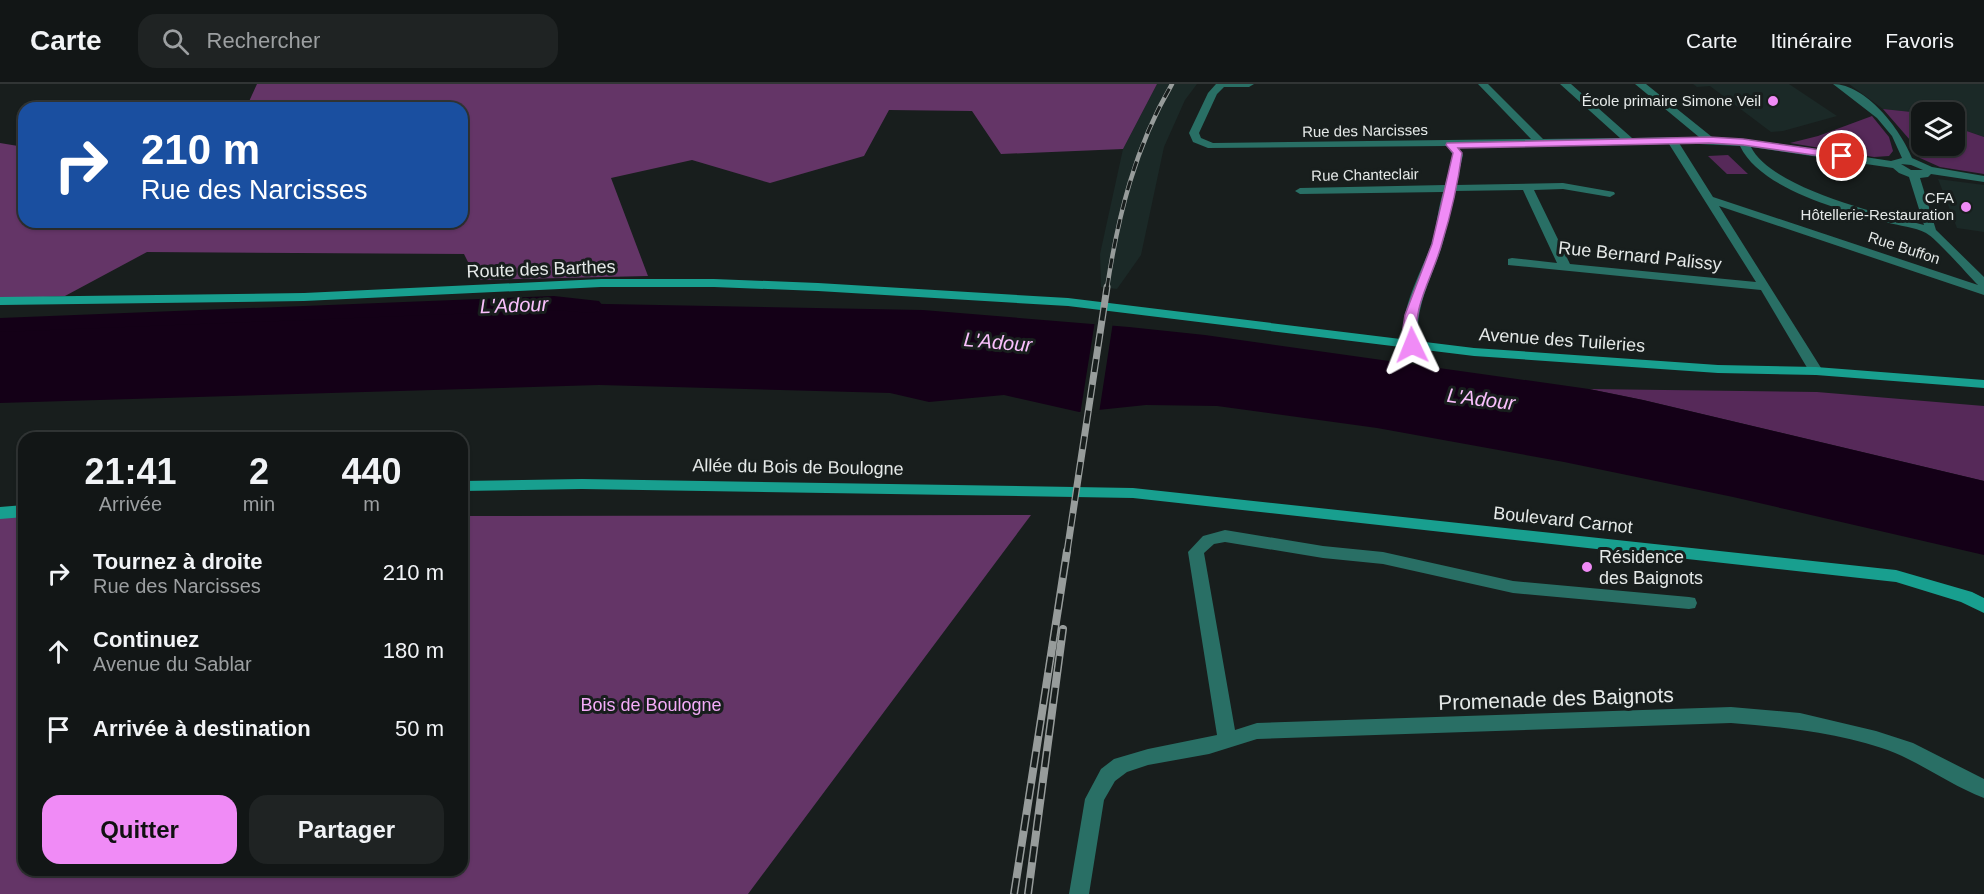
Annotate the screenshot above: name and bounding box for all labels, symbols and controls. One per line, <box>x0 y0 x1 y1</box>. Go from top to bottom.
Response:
search box <box>138 14 558 68</box>
text: Carte <box>30 25 102 56</box>
icon: search <box>159 25 192 58</box>
text: Rechercher <box>207 28 320 53</box>
text: Carte <box>1686 29 1737 52</box>
text: Itinéraire <box>1770 29 1852 52</box>
text: Favoris <box>1885 29 1954 52</box>
place label: École primaire Simone Veil <box>1582 92 1761 109</box>
marker: École primaire Simone Veil <box>1766 94 1780 108</box>
map controls <box>1911 102 1965 156</box>
button: layers <box>1911 102 1965 156</box>
street label: Rue des Narcisses <box>1302 121 1428 140</box>
icon: right <box>42 126 120 204</box>
text: 210 m <box>141 126 260 173</box>
pin <box>1816 130 1867 181</box>
icon: arrive <box>1825 139 1858 172</box>
street label: Rue Chanteclair <box>1311 165 1419 184</box>
text: Rue des Narcisses <box>141 175 368 205</box>
place label: CFA Hôtellerie-Restauration <box>1801 189 1954 223</box>
marker: CFA Hôtellerie-Restauration <box>1959 200 1973 214</box>
street label: Rue Buffon <box>1866 228 1942 267</box>
street label: Rue Bernard Palissy <box>1557 237 1723 275</box>
street label: Route des Barthes <box>466 256 616 282</box>
water label: L'Adour <box>479 293 550 317</box>
position arrow <box>1380 313 1444 377</box>
street label: Avenue des Tuileries <box>1478 324 1646 356</box>
water label: L'Adour <box>963 328 1034 356</box>
water label: L'Adour <box>1446 384 1518 414</box>
text: 21:41 <box>84 451 176 492</box>
text: 2 <box>249 451 269 492</box>
text: 440 <box>341 451 402 492</box>
street label: Allée du Bois de Boulogne <box>692 455 904 479</box>
text: Arrivée <box>99 493 162 515</box>
text: min <box>243 493 275 515</box>
text: m <box>363 493 380 515</box>
street label: Boulevard Carnot <box>1492 503 1634 537</box>
place label: Résidence des Baignots <box>1599 547 1703 588</box>
text: Tournez à droite <box>93 549 263 574</box>
icon: right <box>42 557 75 590</box>
text: 210 m <box>383 560 444 585</box>
marker: Résidence des Baignots <box>1580 560 1594 574</box>
text: Rue des Narcisses <box>93 575 261 597</box>
text: Continuez <box>93 627 199 652</box>
icon: ahead <box>42 635 75 668</box>
text: 180 m <box>383 638 444 663</box>
text: Avenue du Sablar <box>93 653 252 675</box>
street label: Promenade des Baignots <box>1438 683 1674 714</box>
park label: Bois de Boulogne <box>580 695 722 715</box>
icon: arrive <box>42 713 75 746</box>
text: Arrivée à destination <box>93 716 311 741</box>
text: 50 m <box>395 716 444 741</box>
button: Quitter <box>42 795 237 864</box>
button: Partager <box>249 795 444 864</box>

